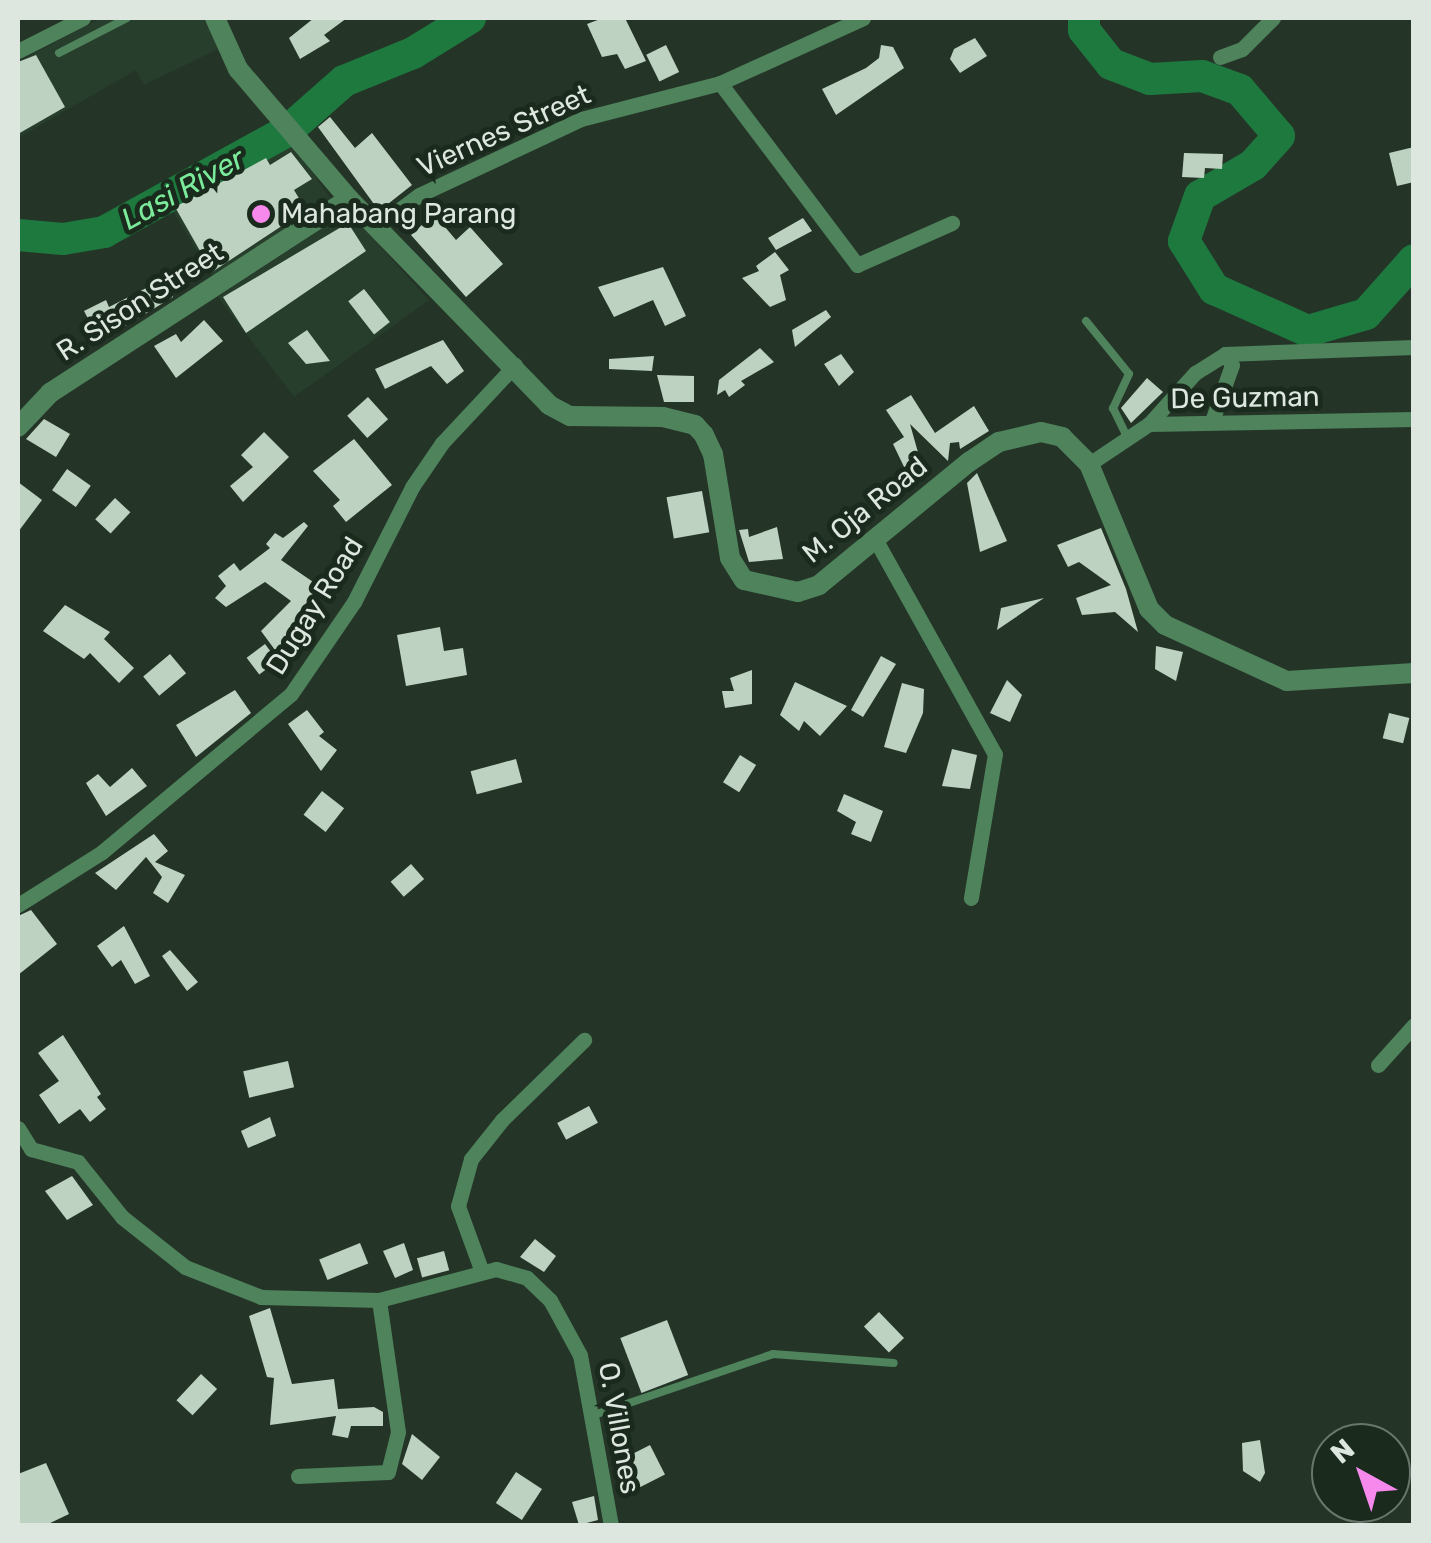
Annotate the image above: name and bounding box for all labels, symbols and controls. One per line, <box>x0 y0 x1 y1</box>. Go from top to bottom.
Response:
street label: Viernes Street <box>412 78 596 184</box>
water label: Lasi River <box>115 140 251 238</box>
place label: Mahabang Parang <box>281 197 517 231</box>
marker: Mahabang Parang <box>250 203 272 225</box>
street label: R. Sison Street <box>51 236 229 368</box>
street label: De Guzman <box>1170 380 1320 416</box>
street label: M. Oja Road <box>796 450 934 570</box>
street label: Dugay Road <box>259 531 371 681</box>
street label: O. Villones <box>591 1359 647 1497</box>
north arrow <box>1311 1423 1411 1523</box>
text: N <box>1324 1432 1361 1470</box>

